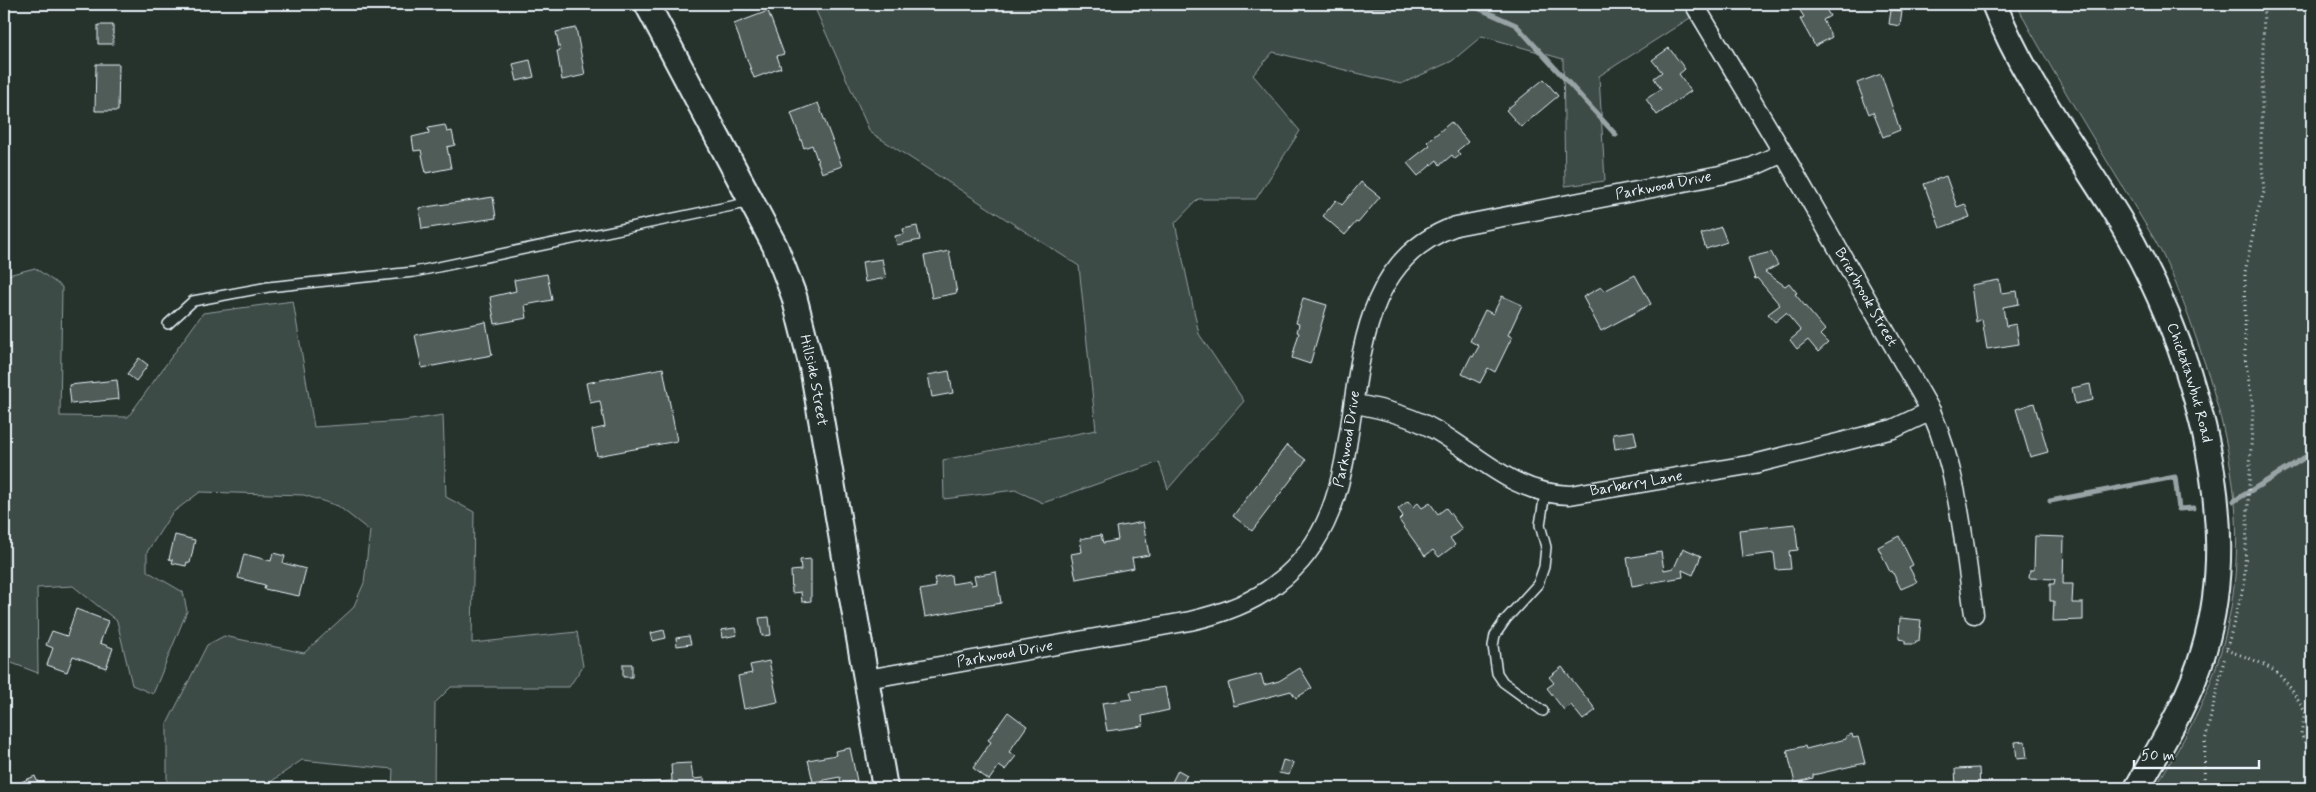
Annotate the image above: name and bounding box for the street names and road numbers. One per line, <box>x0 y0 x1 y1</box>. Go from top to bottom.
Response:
street label: Parkwood Drive <box>1614 167 1714 205</box>
street label: Brierbrook Street <box>1830 244 1902 351</box>
street label: Chickatawbut Road <box>2161 320 2217 445</box>
street label: Hillside Street <box>794 333 832 428</box>
street label: Parkwood Drive <box>1329 389 1365 489</box>
street label: Barberry Lane <box>1588 466 1684 501</box>
street label: Parkwood Drive <box>955 636 1055 673</box>

